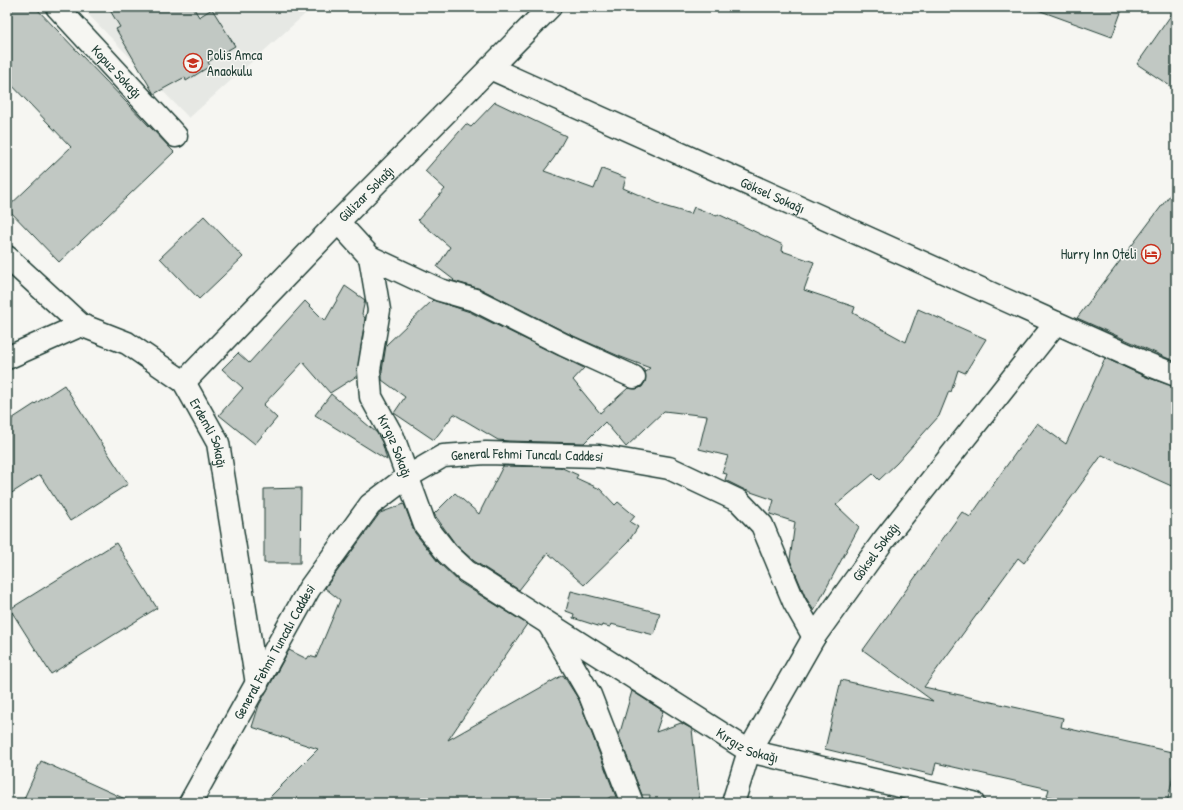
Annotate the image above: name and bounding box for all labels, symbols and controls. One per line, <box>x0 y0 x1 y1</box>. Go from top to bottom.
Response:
street label: Kopuz Sokağı <box>87 40 147 102</box>
place label: Polis Amca Anaokulu <box>207 45 263 80</box>
school or university icon: Polis Amca Anaokulu <box>182 52 204 74</box>
street label: Gülizar Sokağı <box>334 161 398 226</box>
street label: Göksel Sokağı <box>738 172 808 218</box>
hotel icon: Hurry Inn Oteli <box>1140 243 1162 265</box>
place label: Hurry Inn Oteli <box>1061 244 1137 264</box>
street label: Erdemli Sokağı <box>186 395 232 469</box>
street label: Kırgız Sokağı <box>373 411 417 480</box>
street label: General Fehmi Tuncalı Caddesi <box>450 443 605 466</box>
street label: Göksel Sokağı <box>847 518 903 585</box>
street label: General Fehmi Tuncalı Caddesi <box>228 580 319 723</box>
street label: Kırgız Sokağı <box>713 723 781 767</box>

